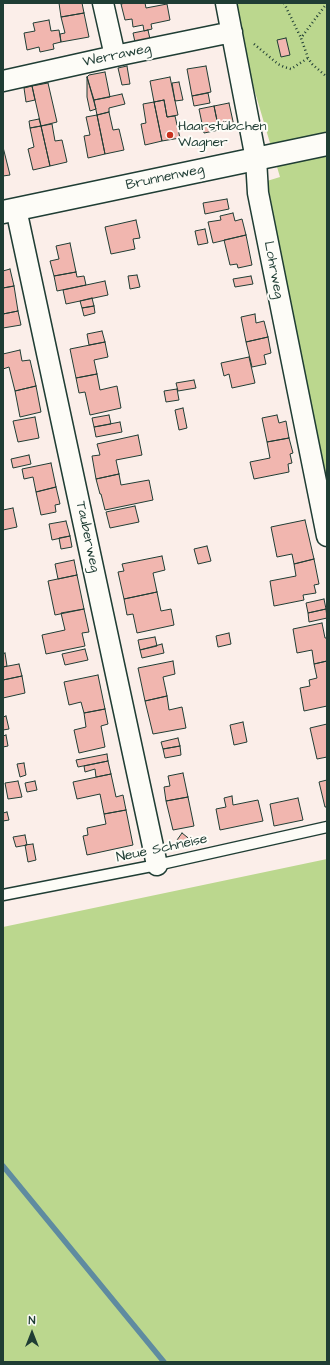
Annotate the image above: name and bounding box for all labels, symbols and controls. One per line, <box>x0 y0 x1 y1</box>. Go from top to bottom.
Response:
street label: Werraweg <box>81 41 153 71</box>
place label: Haarstübchen Wagner <box>178 119 266 152</box>
marker: Haarstübchen Wagner <box>165 130 175 140</box>
street label: Brunnenweg <box>124 162 206 194</box>
street label: Lohrweg <box>259 240 287 300</box>
street label: Tauberweg <box>71 500 103 574</box>
street label: Neue Schneise <box>115 831 209 867</box>
north arrow <box>12 1313 52 1353</box>
text: N <box>29 1313 35 1328</box>

